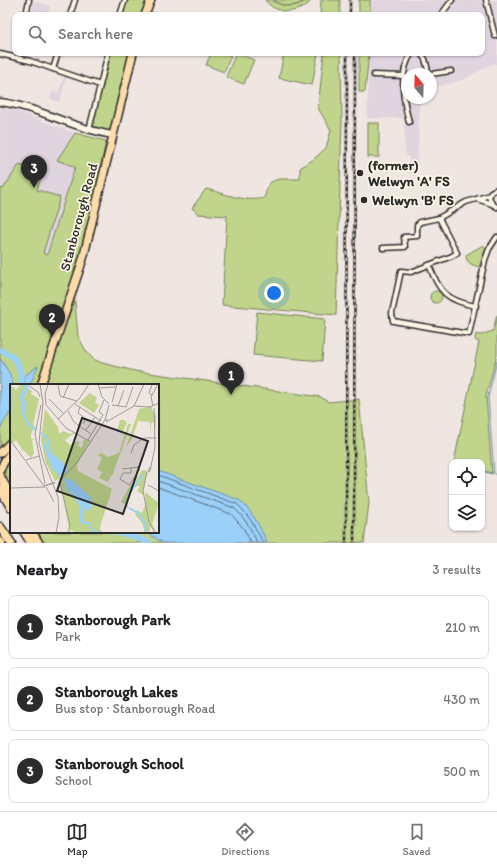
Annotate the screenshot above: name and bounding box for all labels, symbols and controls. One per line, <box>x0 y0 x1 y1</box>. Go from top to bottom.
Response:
search box <box>12 12 485 56</box>
icon: search <box>26 23 48 45</box>
text: Search here <box>58 25 133 43</box>
north arrow <box>401 68 437 104</box>
pin: 3 <box>21 155 47 188</box>
place label: (former) Welwyn 'A' FS <box>368 157 450 190</box>
street label: Stanborough Road <box>56 161 102 273</box>
marker: (former) Welwyn 'A' FS <box>355 168 365 178</box>
place label: Welwyn 'B' FS <box>372 192 454 209</box>
marker: Welwyn 'B' FS <box>359 195 369 205</box>
your location <box>264 283 284 303</box>
pin: 2 <box>39 304 65 337</box>
pin: 1 <box>218 362 244 395</box>
inset map <box>10 384 159 533</box>
map controls <box>449 459 485 531</box>
button: locate <box>449 459 485 495</box>
button: layers <box>449 495 485 531</box>
text: Nearby <box>16 559 68 579</box>
text: 3 results <box>432 562 481 577</box>
text: Stanborough Park <box>55 611 171 629</box>
text: 1 <box>27 620 33 635</box>
text: 210 m <box>445 620 480 635</box>
text: Park <box>55 629 81 644</box>
text: Stanborough Lakes <box>55 683 178 701</box>
text: 2 <box>27 692 33 707</box>
text: 430 m <box>443 692 480 707</box>
text: Bus stop · Stanborough Road <box>55 701 216 716</box>
text: Stanborough School <box>55 755 184 773</box>
text: 3 <box>26 764 34 779</box>
text: 500 m <box>443 764 480 779</box>
text: School <box>55 773 92 788</box>
tab: Map <box>66 821 88 858</box>
tab: Directions <box>221 821 270 858</box>
tab: Saved <box>402 821 431 858</box>

